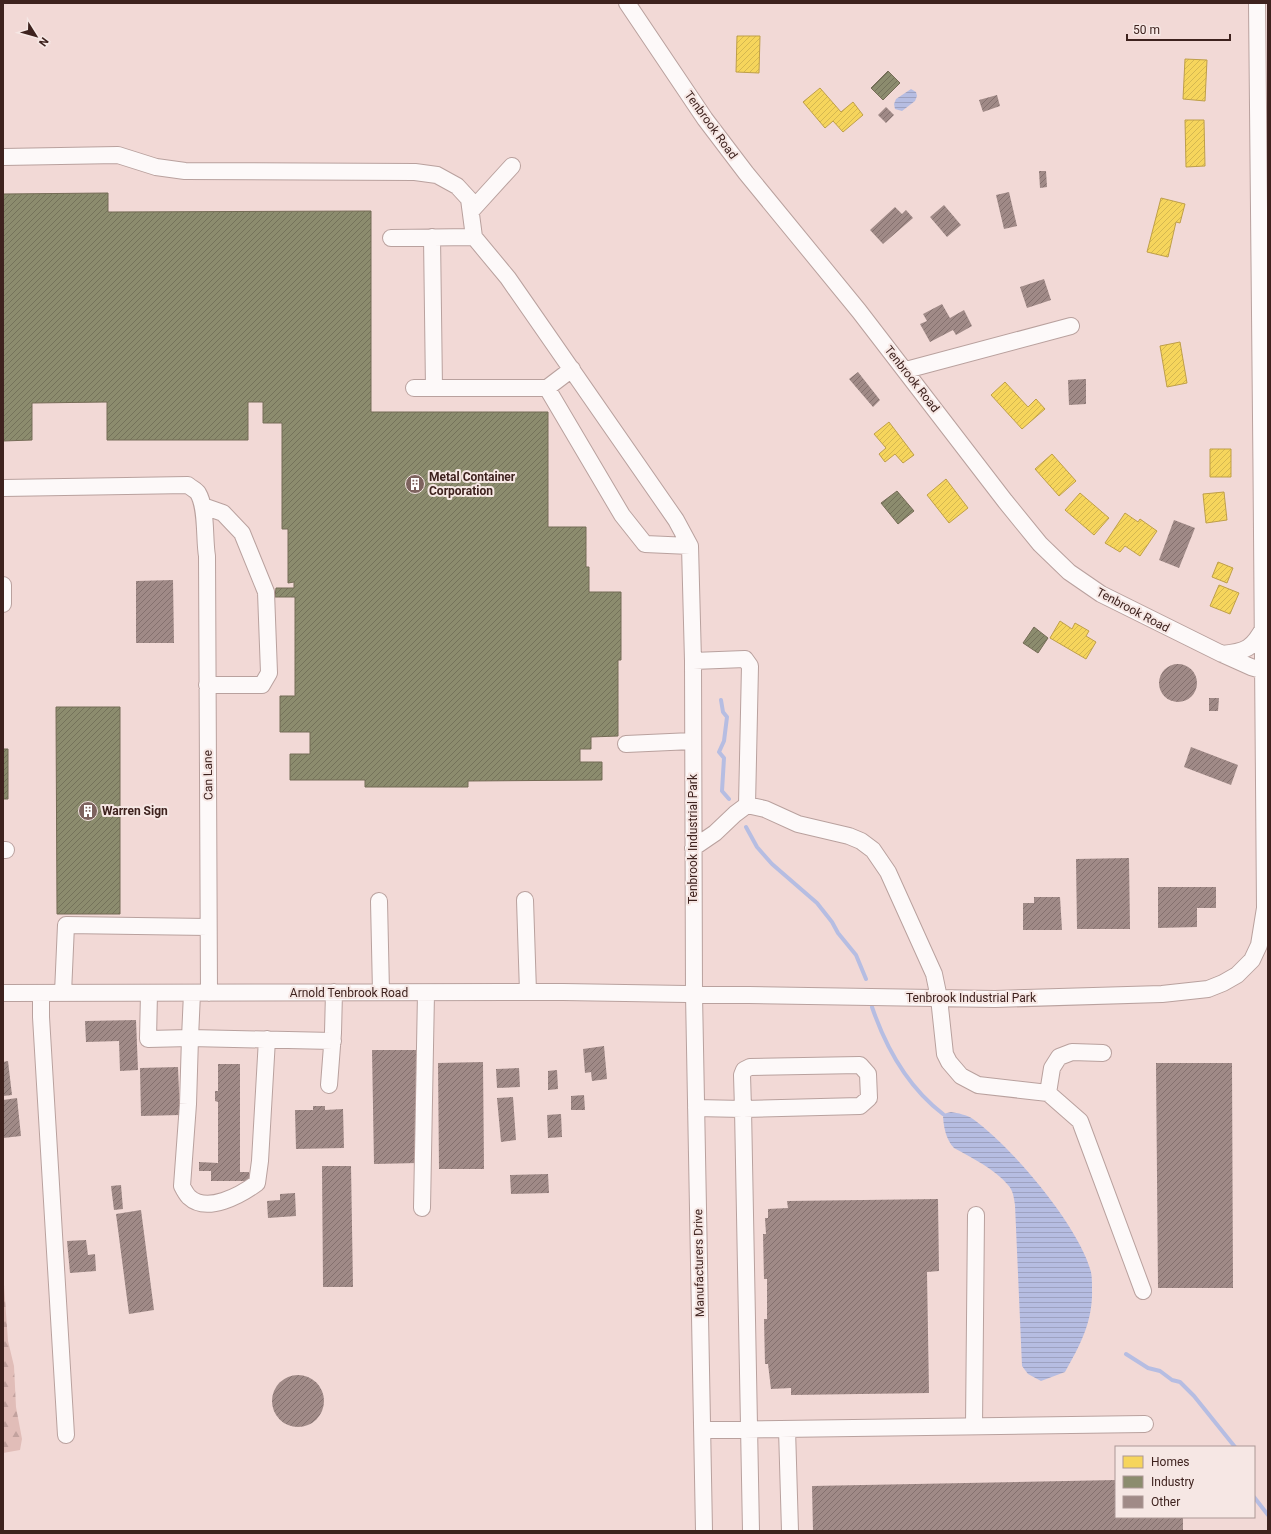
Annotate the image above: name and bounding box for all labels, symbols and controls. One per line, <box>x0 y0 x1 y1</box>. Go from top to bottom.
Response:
north arrow <box>16 16 56 56</box>
scale bar <box>1127 16 1230 42</box>
text: 50 m <box>1133 23 1160 37</box>
text: N <box>36 35 51 49</box>
street label: Tenbrook Road <box>682 88 740 162</box>
street label: Tenbrook Road <box>882 343 942 415</box>
place label: Metal Container Corporation <box>429 470 516 498</box>
building icon: Metal Container Corporation <box>404 473 426 495</box>
street label: Tenbrook Road <box>1094 585 1172 635</box>
street label: Can Lane <box>201 750 215 800</box>
street label: Tenbrook Industrial Park <box>686 773 700 904</box>
building icon: Warren Sign <box>77 800 99 822</box>
place label: Warren Sign <box>102 804 168 818</box>
street label: Arnold Tenbrook Road <box>290 986 408 1000</box>
street label: Tenbrook Industrial Park <box>906 991 1037 1005</box>
street label: Manufacturers Drive <box>691 1209 707 1317</box>
legend <box>1115 1446 1255 1518</box>
text: Homes <box>1151 1455 1189 1469</box>
text: Industry <box>1151 1475 1195 1489</box>
text: Other <box>1151 1495 1180 1509</box>

